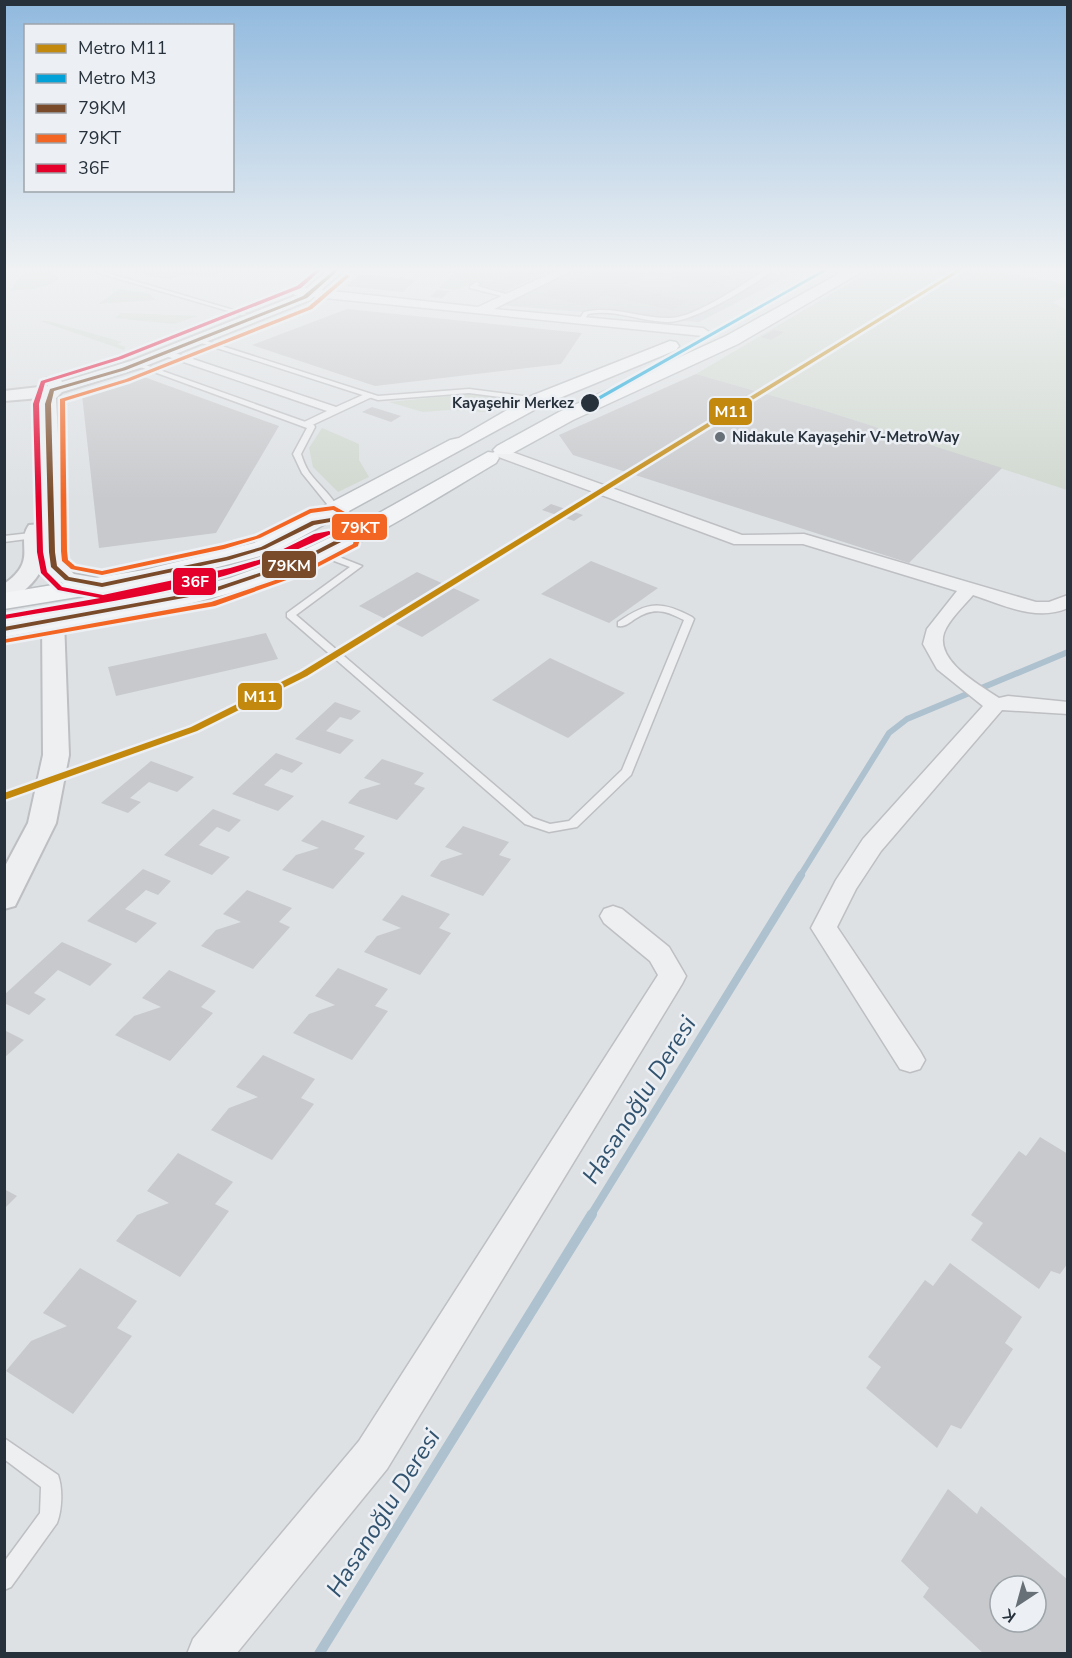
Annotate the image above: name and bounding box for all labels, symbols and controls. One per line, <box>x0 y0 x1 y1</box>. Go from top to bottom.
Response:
legend <box>24 24 234 192</box>
text: Metro M11 <box>78 36 167 60</box>
text: Metro M3 <box>78 66 156 90</box>
text: 79KM <box>78 96 126 120</box>
text: 79KT <box>78 126 121 150</box>
text: 36F <box>78 156 110 180</box>
marker: Kayaşehir Merkez <box>579 392 601 414</box>
place label: Kayaşehir Merkez <box>452 393 574 413</box>
line badge: M11 <box>708 397 753 426</box>
text: M11 <box>714 401 748 423</box>
place label: Nidakule Kayaşehir V-MetroWay <box>732 427 960 447</box>
marker: Nidakule Kayaşehir V-MetroWay <box>713 430 727 444</box>
line badge: 79KT <box>331 513 388 541</box>
text: 79KT <box>340 517 380 539</box>
line badge: 79KM <box>261 550 317 579</box>
text: 79KM <box>267 555 311 577</box>
line badge: 36F <box>172 567 217 596</box>
text: 36F <box>181 571 209 593</box>
line badge: M11 <box>237 682 283 711</box>
text: M11 <box>243 686 277 708</box>
water label: Hasanoğlu Deresi <box>575 1010 704 1190</box>
water label: Hasanoğlu Deresi <box>319 1423 448 1603</box>
north arrow <box>988 1574 1048 1634</box>
text: K <box>998 1602 1021 1627</box>

